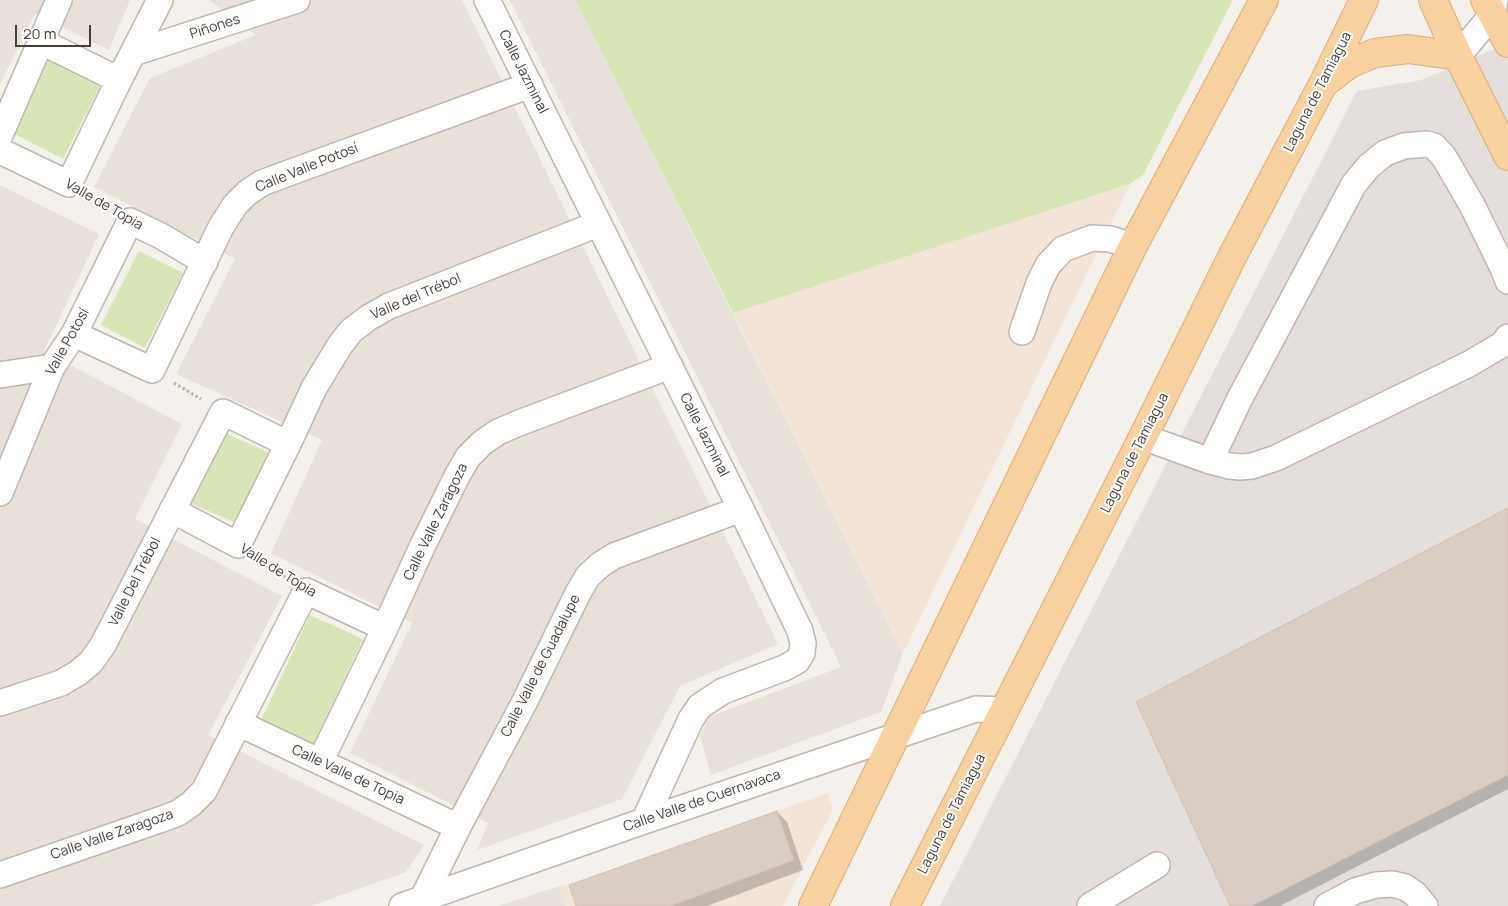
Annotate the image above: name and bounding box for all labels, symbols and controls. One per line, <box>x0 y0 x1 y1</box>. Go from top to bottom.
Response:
street label: Piñones <box>188 11 242 43</box>
scale bar <box>18 15 94 47</box>
text: 20 m <box>23 23 56 44</box>
street label: Calle Jazminal <box>495 27 551 117</box>
street label: Laguna de Tamiagua <box>1281 29 1355 155</box>
street label: Calle Valle Potosí <box>253 140 361 196</box>
street label: Valle de Topia <box>62 176 146 234</box>
street label: Valle del Trébol <box>368 270 464 324</box>
street label: Valle Potosí <box>43 306 93 378</box>
street label: Calle Jazminal <box>676 390 732 480</box>
street label: Laguna de Tamiagua <box>1098 390 1172 516</box>
street label: Calle Valle Zaragoza <box>400 461 472 583</box>
street label: Valle Del Trébol <box>105 535 165 629</box>
street label: Valle de Topia <box>237 541 319 601</box>
street label: Calle Valle de Guadalupe <box>498 592 584 740</box>
street label: Calle Valle de Topia <box>289 741 407 809</box>
street label: Laguna de Tamiagua <box>915 751 989 877</box>
street label: Calle Valle de Cuernavaca <box>621 766 783 836</box>
street label: Calle Valle Zaragoza <box>49 806 175 864</box>

